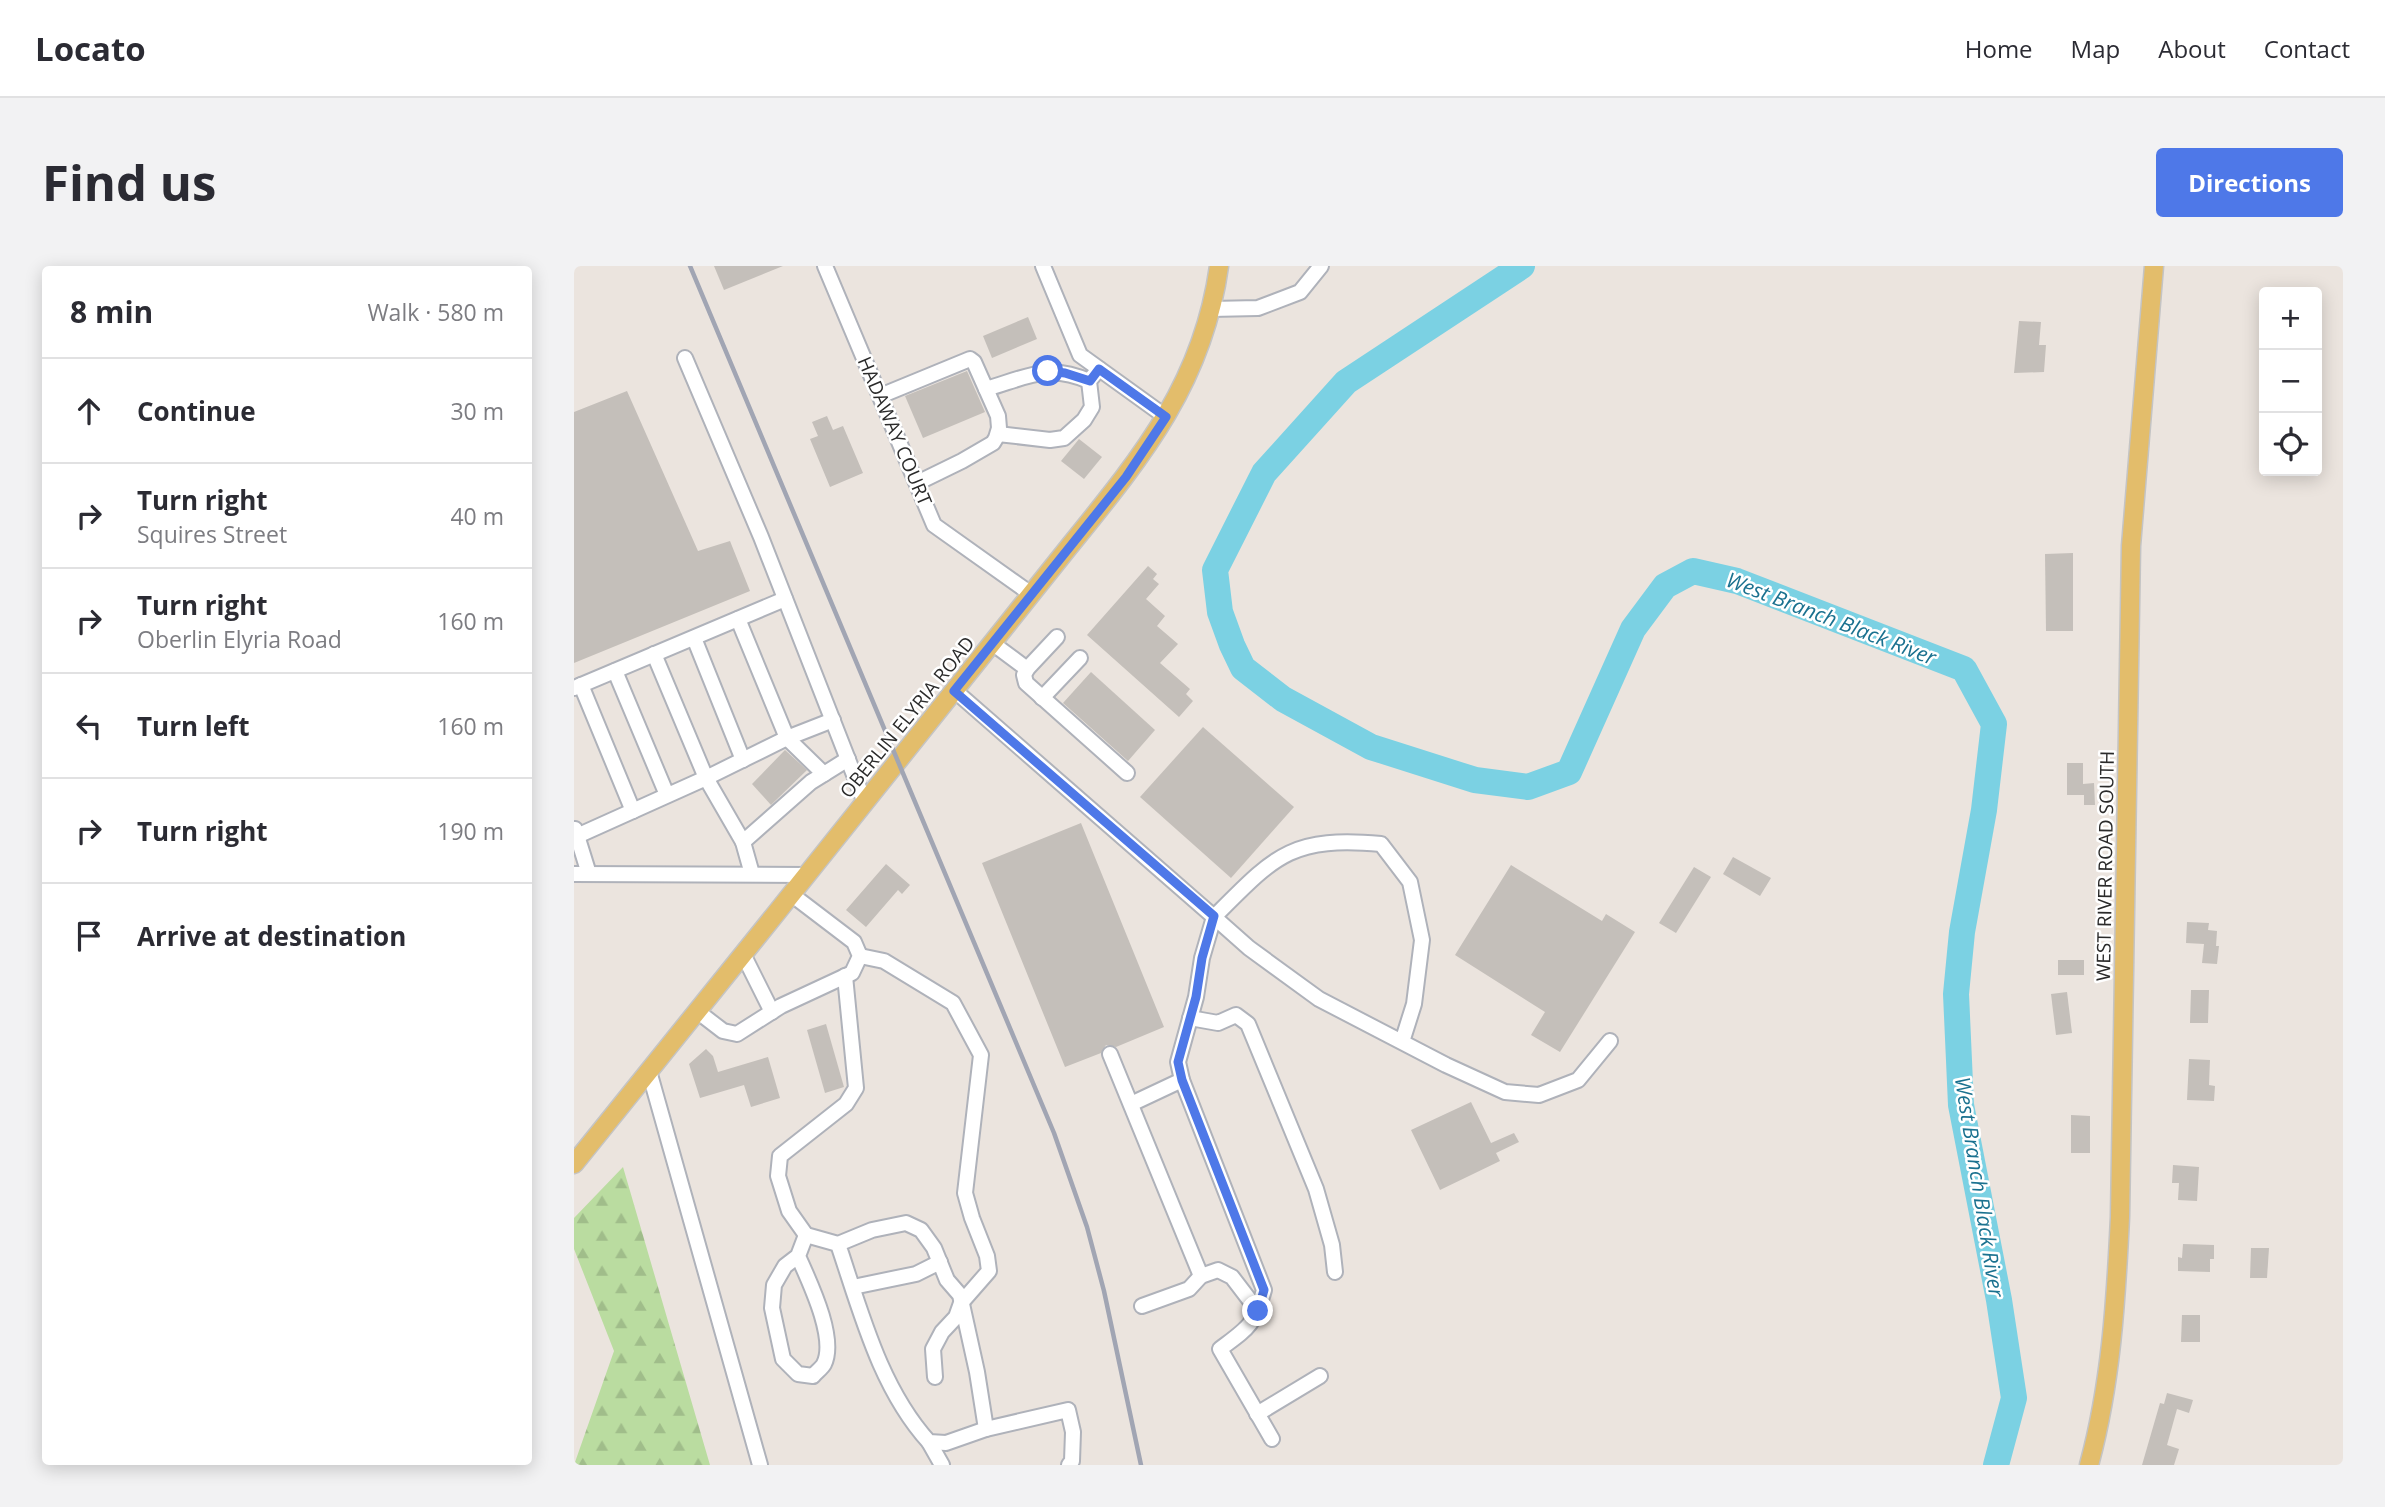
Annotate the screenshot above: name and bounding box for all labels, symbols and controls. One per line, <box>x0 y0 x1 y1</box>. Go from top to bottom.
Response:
text: Locato <box>35 26 146 71</box>
text: Home <box>1965 32 2033 65</box>
text: Map <box>2071 32 2120 65</box>
text: About <box>2158 32 2226 65</box>
text: Contact <box>2264 32 2350 65</box>
button: Directions <box>2156 148 2343 217</box>
text: Find us <box>42 149 216 215</box>
map controls <box>2259 287 2322 476</box>
button: + <box>2259 287 2322 350</box>
text: 8 min <box>70 291 153 332</box>
text: Walk · 580 m <box>367 296 504 328</box>
button: − <box>2259 350 2322 413</box>
street label: HADAWAY COURT <box>852 352 938 510</box>
route start <box>1032 355 1063 386</box>
icon: ahead <box>70 392 108 430</box>
text: Continue <box>137 393 256 429</box>
text: 30 m <box>450 395 504 427</box>
button: locate <box>2259 413 2322 476</box>
text: Turn right <box>137 482 268 518</box>
icon: right <box>70 497 108 535</box>
text: 40 m <box>450 500 504 532</box>
text: Squires Street <box>137 518 287 550</box>
water label: West Branch Black River <box>1722 565 1941 671</box>
text: Turn right <box>137 587 268 623</box>
icon: right <box>70 602 108 640</box>
text: 160 m <box>437 605 504 637</box>
text: Oberlin Elyria Road <box>137 623 342 655</box>
street label: OBERLIN ELYRIA ROAD <box>834 631 980 803</box>
icon: left <box>70 707 108 745</box>
text: Turn left <box>137 708 249 744</box>
text: 160 m <box>437 710 504 742</box>
street label: WEST RIVER ROAD SOUTH <box>2090 751 2120 981</box>
icon: right <box>70 812 108 850</box>
text: Turn right <box>137 813 268 849</box>
text: 190 m <box>437 815 504 847</box>
icon: arrive <box>70 917 108 955</box>
text: Arrive at destination <box>137 918 406 954</box>
water label: West Branch Black River <box>1949 1075 2011 1300</box>
route end <box>1242 1295 1273 1326</box>

